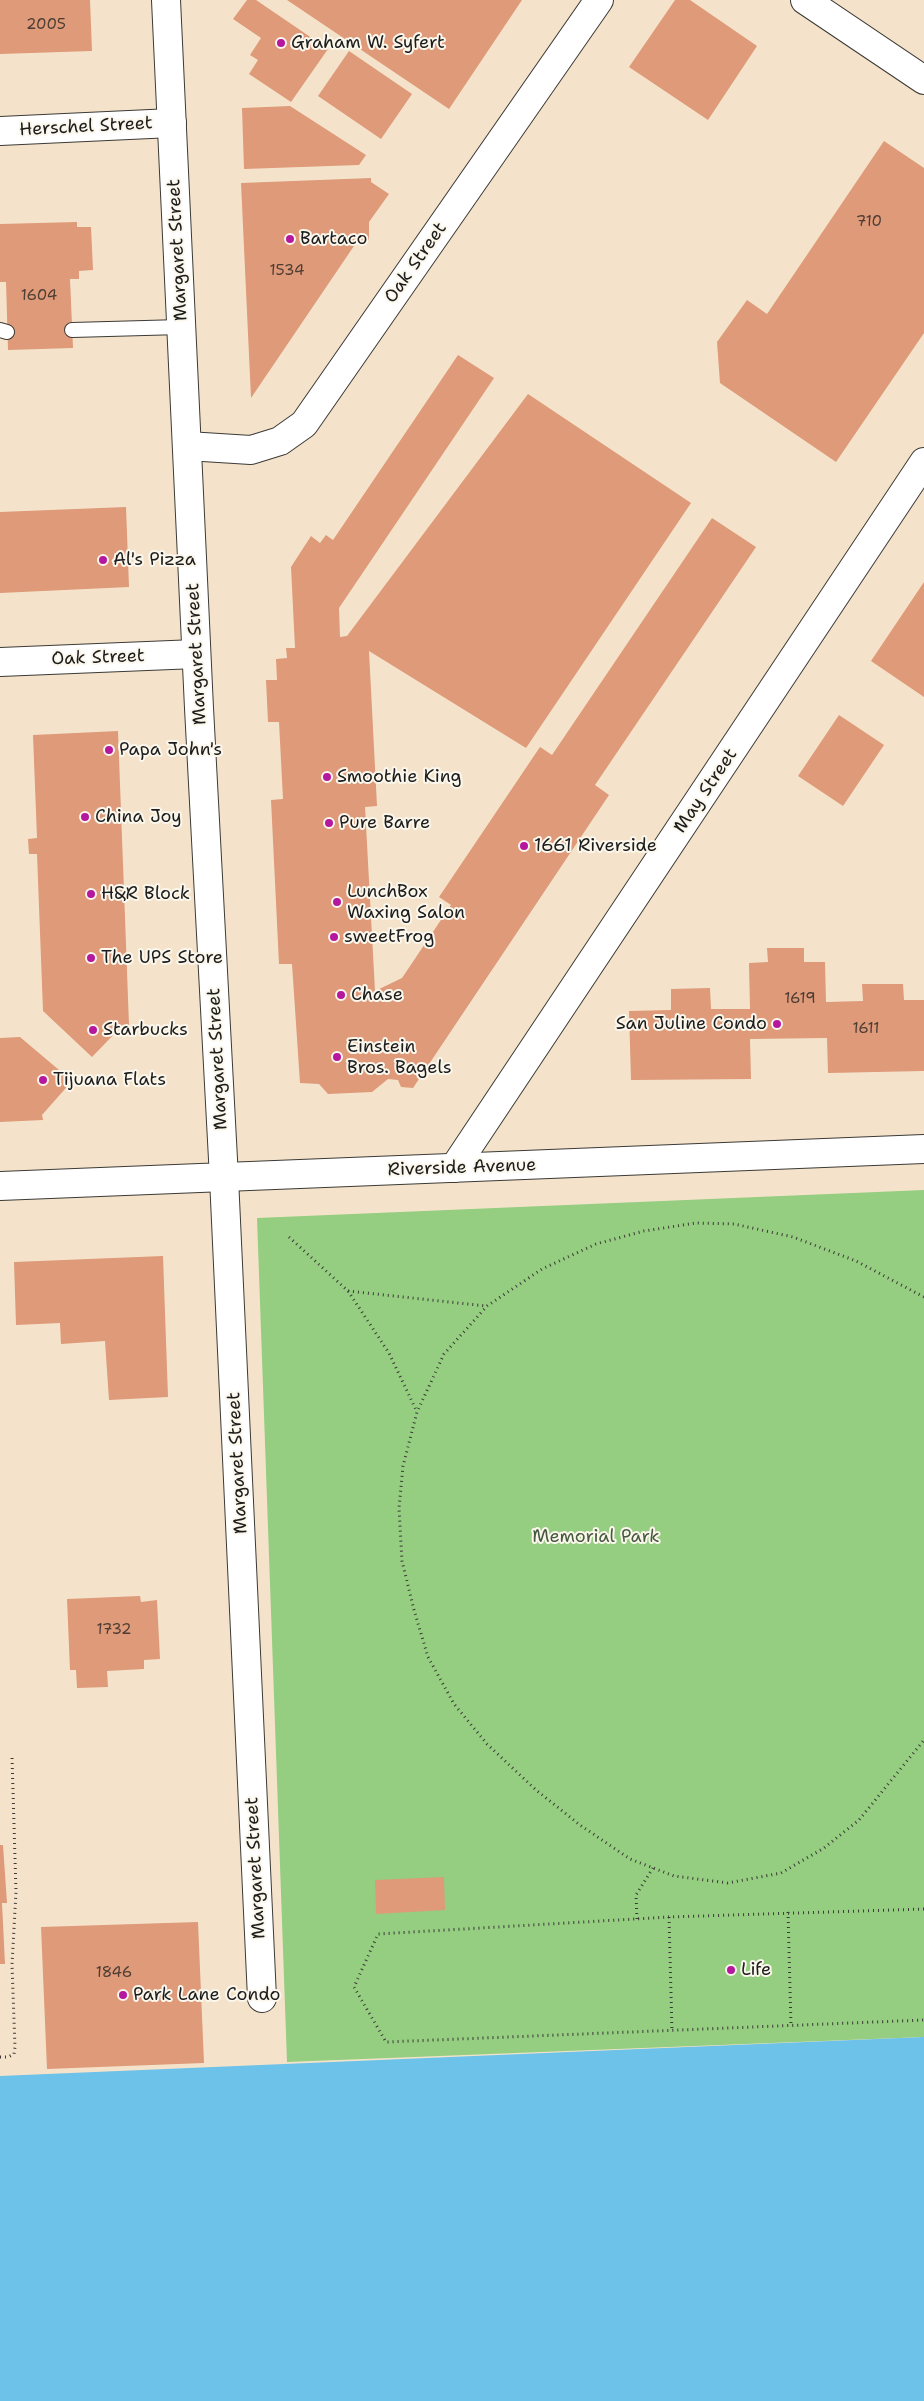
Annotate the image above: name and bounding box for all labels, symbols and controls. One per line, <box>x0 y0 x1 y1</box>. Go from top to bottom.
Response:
house number: 2005 <box>26 16 66 34</box>
place label: Graham W. Syfert <box>291 32 445 54</box>
marker: Graham W. Syfert <box>275 37 287 49</box>
street label: Herschel Street <box>19 113 153 141</box>
street label: Margaret Street <box>163 178 193 322</box>
house number: 710 <box>856 213 882 231</box>
street label: Oak Street <box>380 219 452 307</box>
place label: Bartaco <box>300 228 367 250</box>
marker: Bartaco <box>284 233 296 245</box>
house number: 1534 <box>270 262 304 280</box>
house number: 1604 <box>21 287 57 305</box>
place label: Al's Pizza <box>113 549 196 571</box>
marker: Al's Pizza <box>97 554 109 566</box>
street label: Margaret Street <box>182 582 212 726</box>
street label: Oak Street <box>51 646 145 670</box>
place label: Papa John's <box>119 739 222 761</box>
marker: Papa John's <box>103 744 115 756</box>
street label: May Street <box>670 745 742 837</box>
place label: Smoothie King <box>337 766 462 788</box>
marker: Smoothie King <box>321 771 333 783</box>
place label: China Joy <box>95 806 182 828</box>
marker: China Joy <box>79 811 91 823</box>
place label: Pure Barre <box>339 812 430 834</box>
marker: Pure Barre <box>323 817 335 829</box>
place label: 1661 Riverside <box>534 835 657 857</box>
marker: 1661 Riverside <box>518 840 530 852</box>
place label: LunchBox Waxing Salon <box>347 881 465 924</box>
place label: H&R Block <box>101 883 190 905</box>
marker: H&R Block <box>85 888 97 900</box>
marker: LunchBox Waxing Salon <box>331 896 343 908</box>
place label: sweetFrog <box>344 926 434 948</box>
marker: sweetFrog <box>328 931 340 943</box>
place label: The UPS Store <box>101 947 223 969</box>
marker: The UPS Store <box>85 952 97 964</box>
place label: Chase <box>351 984 403 1006</box>
street label: Margaret Street <box>203 987 233 1131</box>
marker: Chase <box>335 989 347 1001</box>
house number: 1619 <box>784 990 816 1008</box>
place label: San Juline Condo <box>616 1013 767 1035</box>
marker: San Juline Condo <box>771 1018 783 1030</box>
place label: Starbucks <box>103 1019 188 1041</box>
house number: 1611 <box>852 1020 880 1038</box>
marker: Starbucks <box>87 1024 99 1036</box>
place label: Einstein Bros. Bagels <box>347 1036 452 1078</box>
marker: Einstein Bros. Bagels <box>331 1051 343 1063</box>
place label: Tijuana Flats <box>53 1069 166 1091</box>
marker: Tijuana Flats <box>37 1074 49 1086</box>
street label: Riverside Avenue <box>387 1155 537 1181</box>
street label: Margaret Street <box>223 1391 253 1535</box>
park label: Memorial Park <box>532 1526 660 1548</box>
house number: 1732 <box>97 1621 131 1639</box>
street label: Margaret Street <box>241 1796 271 1940</box>
place label: Life <box>741 1959 771 1981</box>
house number: 1846 <box>96 1964 132 1982</box>
marker: Life <box>725 1964 737 1976</box>
place label: Park Lane Condo <box>133 1984 280 2006</box>
marker: Park Lane Condo <box>117 1989 129 2001</box>

